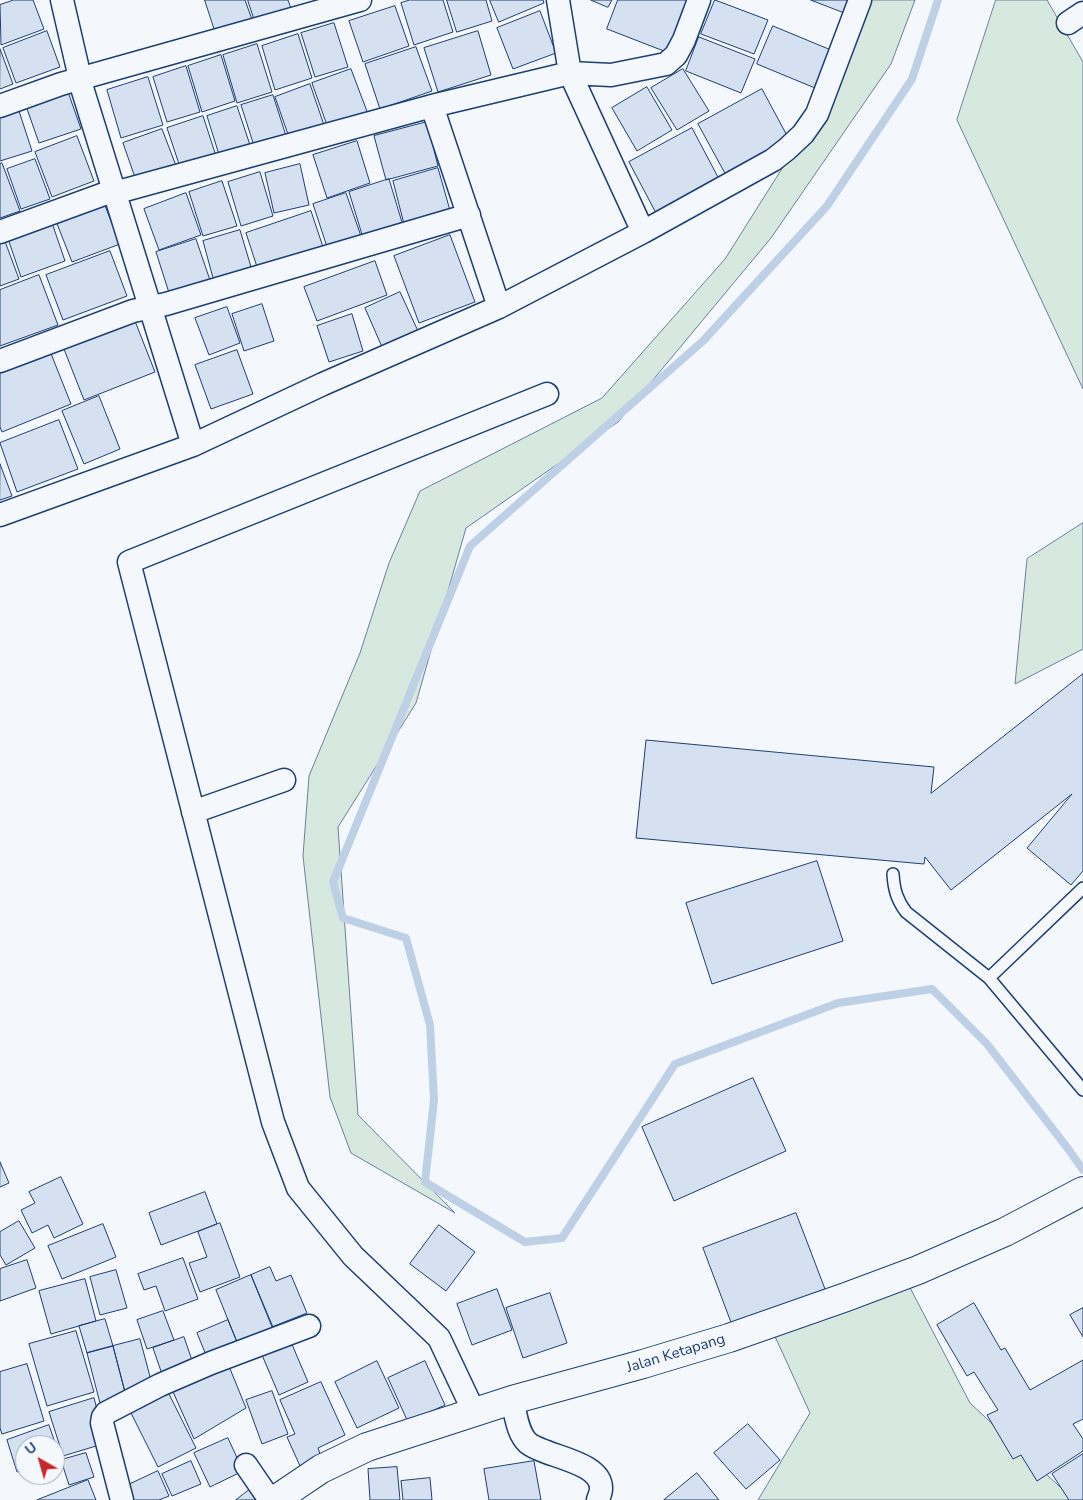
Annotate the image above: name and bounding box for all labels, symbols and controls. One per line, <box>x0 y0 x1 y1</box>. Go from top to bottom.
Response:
street label: Jalan Ketapang <box>625 1330 727 1378</box>
north arrow <box>15 1435 65 1485</box>
text: U <box>21 1438 41 1459</box>

